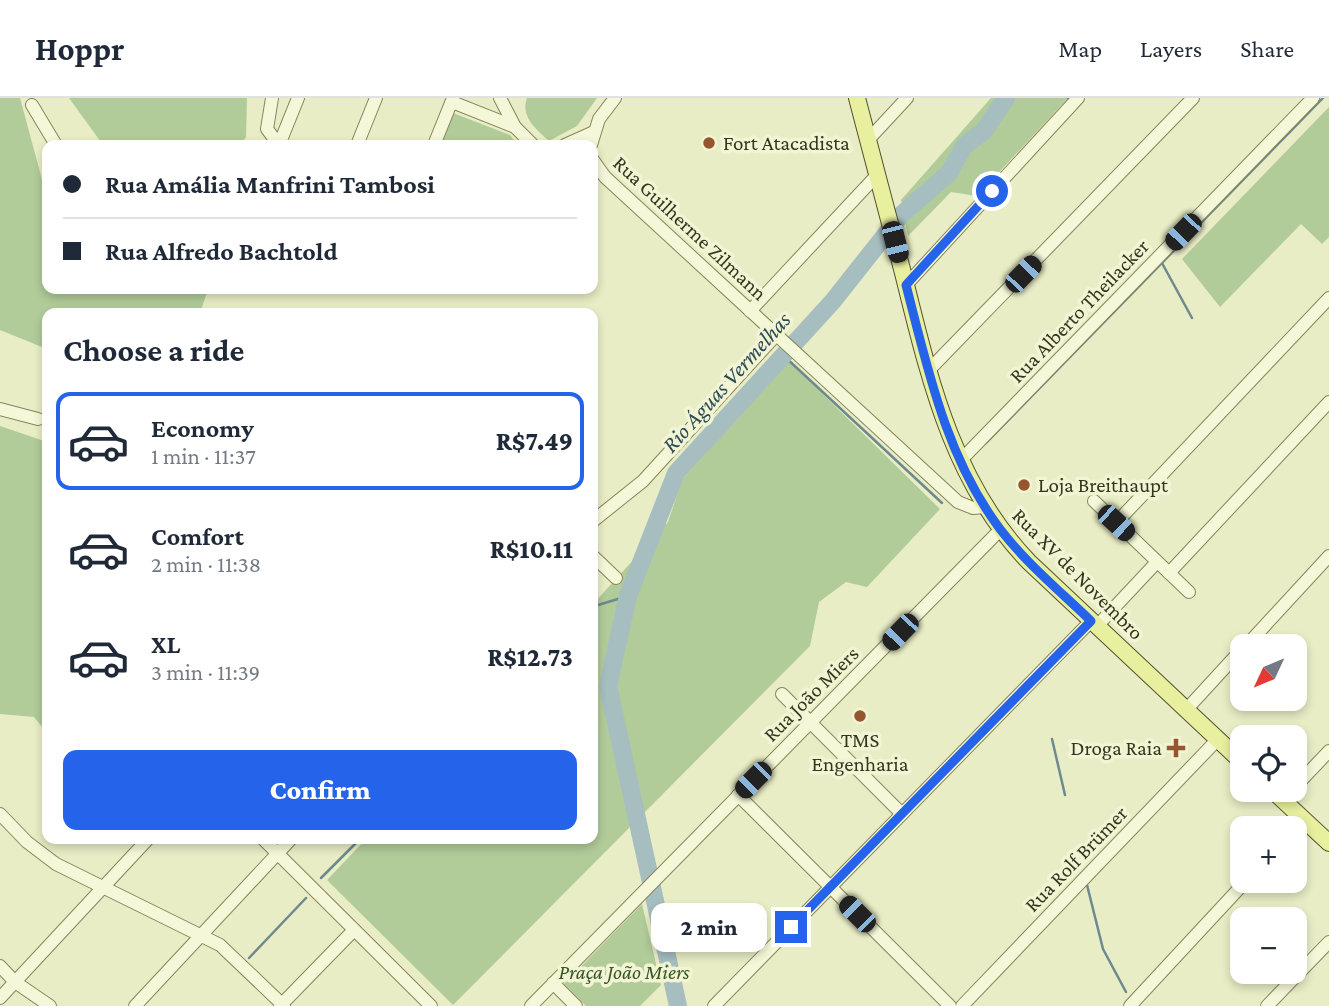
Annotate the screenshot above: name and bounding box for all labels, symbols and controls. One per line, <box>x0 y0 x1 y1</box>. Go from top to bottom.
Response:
text: Hoppr <box>35 30 124 67</box>
text: Map <box>1058 35 1102 62</box>
text: Layers <box>1140 35 1202 62</box>
text: Share <box>1240 35 1294 62</box>
place label: Fort Atacadista <box>723 131 850 155</box>
marker: Fort Atacadista <box>701 135 717 151</box>
street label: Rua Guilherme Zilmann <box>608 151 772 305</box>
text: Rua Amália Manfrini Tambosi <box>105 170 435 199</box>
route start <box>976 175 1008 207</box>
car <box>1161 210 1206 254</box>
car <box>880 219 911 265</box>
street label: Rua Alberto Theilacker <box>1004 234 1154 388</box>
text: Rua Alfredo Bachtold <box>105 237 338 266</box>
car <box>1001 252 1046 296</box>
water label: Rio Águas Vermelhas <box>656 306 796 457</box>
text: Choose a ride <box>63 332 244 368</box>
icon: car <box>67 410 130 473</box>
text: Economy <box>151 414 254 443</box>
text: R$7.49 <box>496 427 573 456</box>
text: 1 min · 11:37 <box>151 443 256 469</box>
place label: Loja Breithaupt <box>1038 473 1169 497</box>
marker: Loja Breithaupt <box>1016 477 1032 493</box>
car <box>1094 501 1139 545</box>
street label: Rua XV de Novembro <box>1007 503 1149 645</box>
icon: car <box>67 518 130 581</box>
text: Comfort <box>151 522 244 551</box>
text: R$10.11 <box>490 535 573 564</box>
text: 2 min · 11:38 <box>151 551 261 577</box>
car <box>878 610 923 654</box>
icon: car <box>67 626 130 689</box>
text: XL <box>151 630 180 659</box>
north arrow <box>1230 634 1307 710</box>
map controls <box>1230 634 1307 984</box>
street label: Rua João Miers <box>758 641 864 747</box>
text: R$12.73 <box>487 643 573 672</box>
text: 3 min · 11:39 <box>151 659 260 685</box>
marker: TMS Engenharia <box>852 708 868 724</box>
button: locate <box>1230 725 1307 802</box>
place label: TMS Engenharia <box>812 728 909 776</box>
place label: Droga Raia <box>1070 736 1162 760</box>
marker: Droga Raia <box>1168 740 1184 756</box>
button: Confirm <box>63 750 577 830</box>
car <box>731 758 776 802</box>
street label: Rua Rolf Brümer <box>1020 801 1133 917</box>
button: + <box>1230 816 1307 893</box>
car <box>835 892 880 936</box>
callout: 2 min <box>651 902 766 952</box>
button: − <box>1230 907 1307 984</box>
route end <box>775 911 807 943</box>
text: 2 min <box>681 914 737 940</box>
park label: Praça João Miers <box>558 960 690 984</box>

